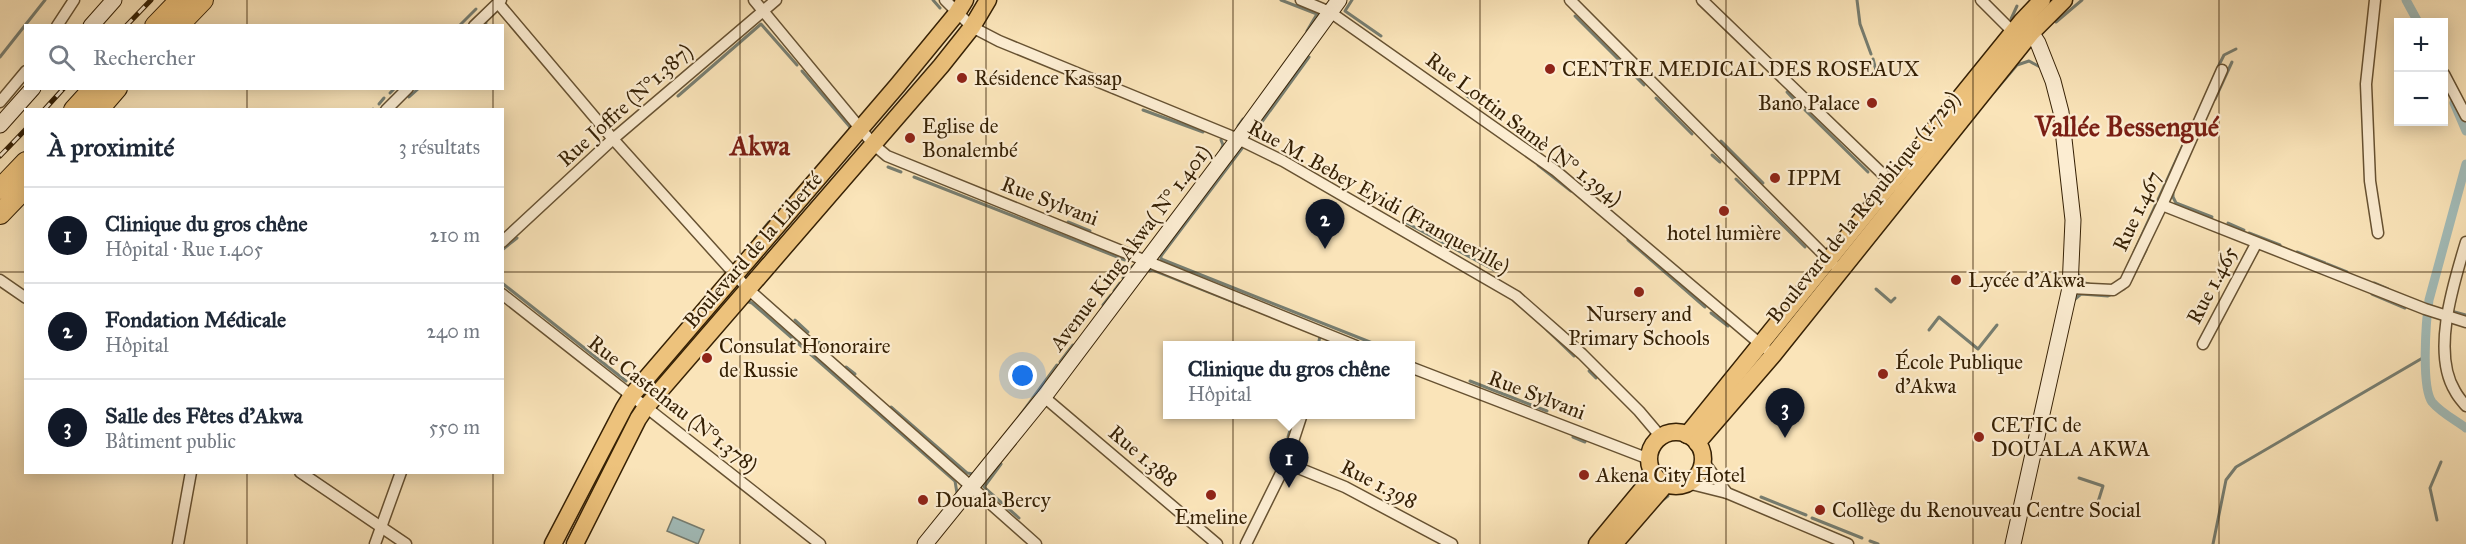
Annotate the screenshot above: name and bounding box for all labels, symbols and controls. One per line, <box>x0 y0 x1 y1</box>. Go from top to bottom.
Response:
map controls <box>2394 18 2448 126</box>
button: + <box>2394 18 2448 72</box>
search box <box>24 24 504 90</box>
street label: Rue Joffre (N°1.387) <box>552 38 698 172</box>
icon: search <box>45 41 78 74</box>
text: Rechercher <box>93 44 195 71</box>
street label: Rue Lottin Samè (N° 1.394) <box>1421 47 1627 211</box>
place label: CENTRE MEDICAL DES ROSEAUX <box>1562 56 1920 82</box>
marker: CENTRE MEDICAL DES ROSEAUX <box>1543 62 1557 76</box>
place label: Résidence Kassap <box>974 65 1122 91</box>
marker: Résidence Kassap <box>955 71 969 85</box>
button: − <box>2394 72 2448 126</box>
street label: Boulevard de la République (1.729) <box>1761 85 1965 329</box>
place label: Bano Palace <box>1758 90 1860 116</box>
marker: Bano Palace <box>1865 96 1879 110</box>
district label: Vallée Bessengué <box>2034 110 2220 144</box>
place label: Eglise de Bonalembé <box>922 113 1018 163</box>
street label: Rue M. Bebey Eyidi (Franqueville) <box>1244 114 1514 280</box>
district label: Akwa <box>728 129 790 162</box>
text: À proximité <box>48 131 174 163</box>
marker: Eglise de Bonalembé <box>903 131 917 145</box>
text: 3 résultats <box>399 135 480 159</box>
street label: Avenue King Akwa( N° 1.401) <box>1043 140 1216 357</box>
place label: IPPM <box>1787 165 1842 191</box>
street label: Boulevard de la Liberté <box>678 166 828 334</box>
street label: Rue 1.467 <box>2107 167 2167 255</box>
street label: Rue Sylvani <box>998 171 1103 232</box>
marker: IPPM <box>1768 171 1782 185</box>
pin: 2 <box>1306 200 1344 249</box>
marker: hotel lumière <box>1717 204 1731 218</box>
text: Clinique du gros chêne <box>105 210 308 237</box>
place label: hotel lumière <box>1667 220 1781 246</box>
text: 1 <box>64 223 71 247</box>
text: 210 m <box>430 223 480 247</box>
text: Hôpital · Rue 1.405 <box>105 237 263 261</box>
street label: Rue 1.465 <box>2181 242 2243 328</box>
place label: Lycée d'Akwa <box>1968 267 2085 293</box>
marker: Lycée d'Akwa <box>1949 273 1963 287</box>
marker: Nursery and Primary Schools <box>1632 285 1646 299</box>
place label: Nursery and Primary Schools <box>1568 301 1710 351</box>
text: Fondation Médicale <box>105 306 286 333</box>
text: 2 <box>63 319 72 343</box>
text: 240 m <box>426 319 480 343</box>
street label: Rue Castelnau (N°1.378) <box>583 330 763 478</box>
text: Hôpital <box>105 333 169 357</box>
place label: Consulat Honoraire de Russie <box>719 333 891 383</box>
popup <box>1163 341 1415 419</box>
place label: École Publique d'Akwa <box>1895 348 2023 399</box>
marker: Consulat Honoraire de Russie <box>700 351 714 365</box>
text: Clinique du gros chêne <box>1188 355 1390 382</box>
your location <box>1008 361 1037 390</box>
street label: Rue Sylvani <box>1485 365 1590 426</box>
marker: École Publique d'Akwa <box>1876 367 1890 381</box>
text: Hôpital <box>1188 382 1251 406</box>
pin: 3 <box>1766 388 1804 438</box>
text: Salle des Fêtes d'Akwa <box>105 402 303 429</box>
place label: CETIC de DOUALA AKWA <box>1991 412 2150 462</box>
text: 3 <box>64 415 72 439</box>
text: 550 m <box>429 415 480 439</box>
street label: Rue 1.388 <box>1103 420 1183 492</box>
text: Bâtiment public <box>105 429 236 453</box>
marker: CETIC de DOUALA AKWA <box>1972 430 1986 444</box>
pin: 1 <box>1270 438 1308 488</box>
street label: Rue 1.398 <box>1336 454 1422 514</box>
place label: Akena City Hotel <box>1595 462 1746 488</box>
marker: Akena City Hotel <box>1577 468 1591 482</box>
place label: Douala Bercy <box>935 487 1052 513</box>
marker: Emeline <box>1204 488 1218 502</box>
marker: Douala Bercy <box>916 493 930 507</box>
place label: Collège du Renouveau Centre Social <box>1832 497 2141 523</box>
marker: Collège du Renouveau Centre Social <box>1813 503 1827 517</box>
place label: Emeline <box>1175 504 1248 530</box>

